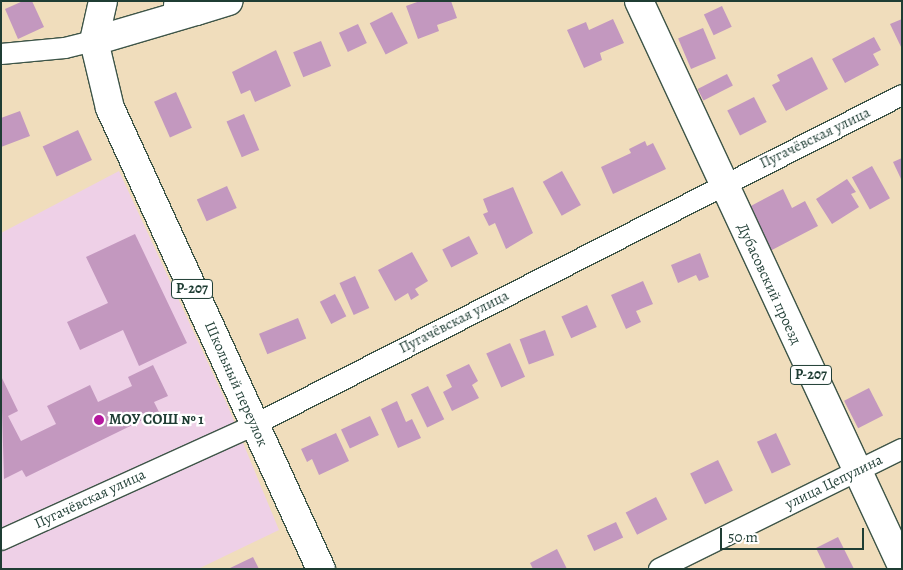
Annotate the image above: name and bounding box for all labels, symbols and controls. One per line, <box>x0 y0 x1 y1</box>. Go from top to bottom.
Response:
street label: Пугачёвская улица <box>757 103 873 173</box>
street label: Дубасовский проезд <box>733 221 805 347</box>
road number: Р-207 <box>171 278 213 300</box>
street label: Пугачёвская улица <box>396 287 512 357</box>
street label: Школьный переулок <box>200 319 272 449</box>
road number: Р-207 <box>790 364 832 386</box>
place label: МОУ СОШ № 1 <box>109 411 204 429</box>
marker: МОУ СОШ № 1 <box>93 414 105 426</box>
street label: улица Цепулина <box>782 451 886 513</box>
street label: Пугачёвская улица <box>31 465 149 533</box>
scale bar <box>723 518 867 550</box>
text: 50 m <box>728 527 758 547</box>

